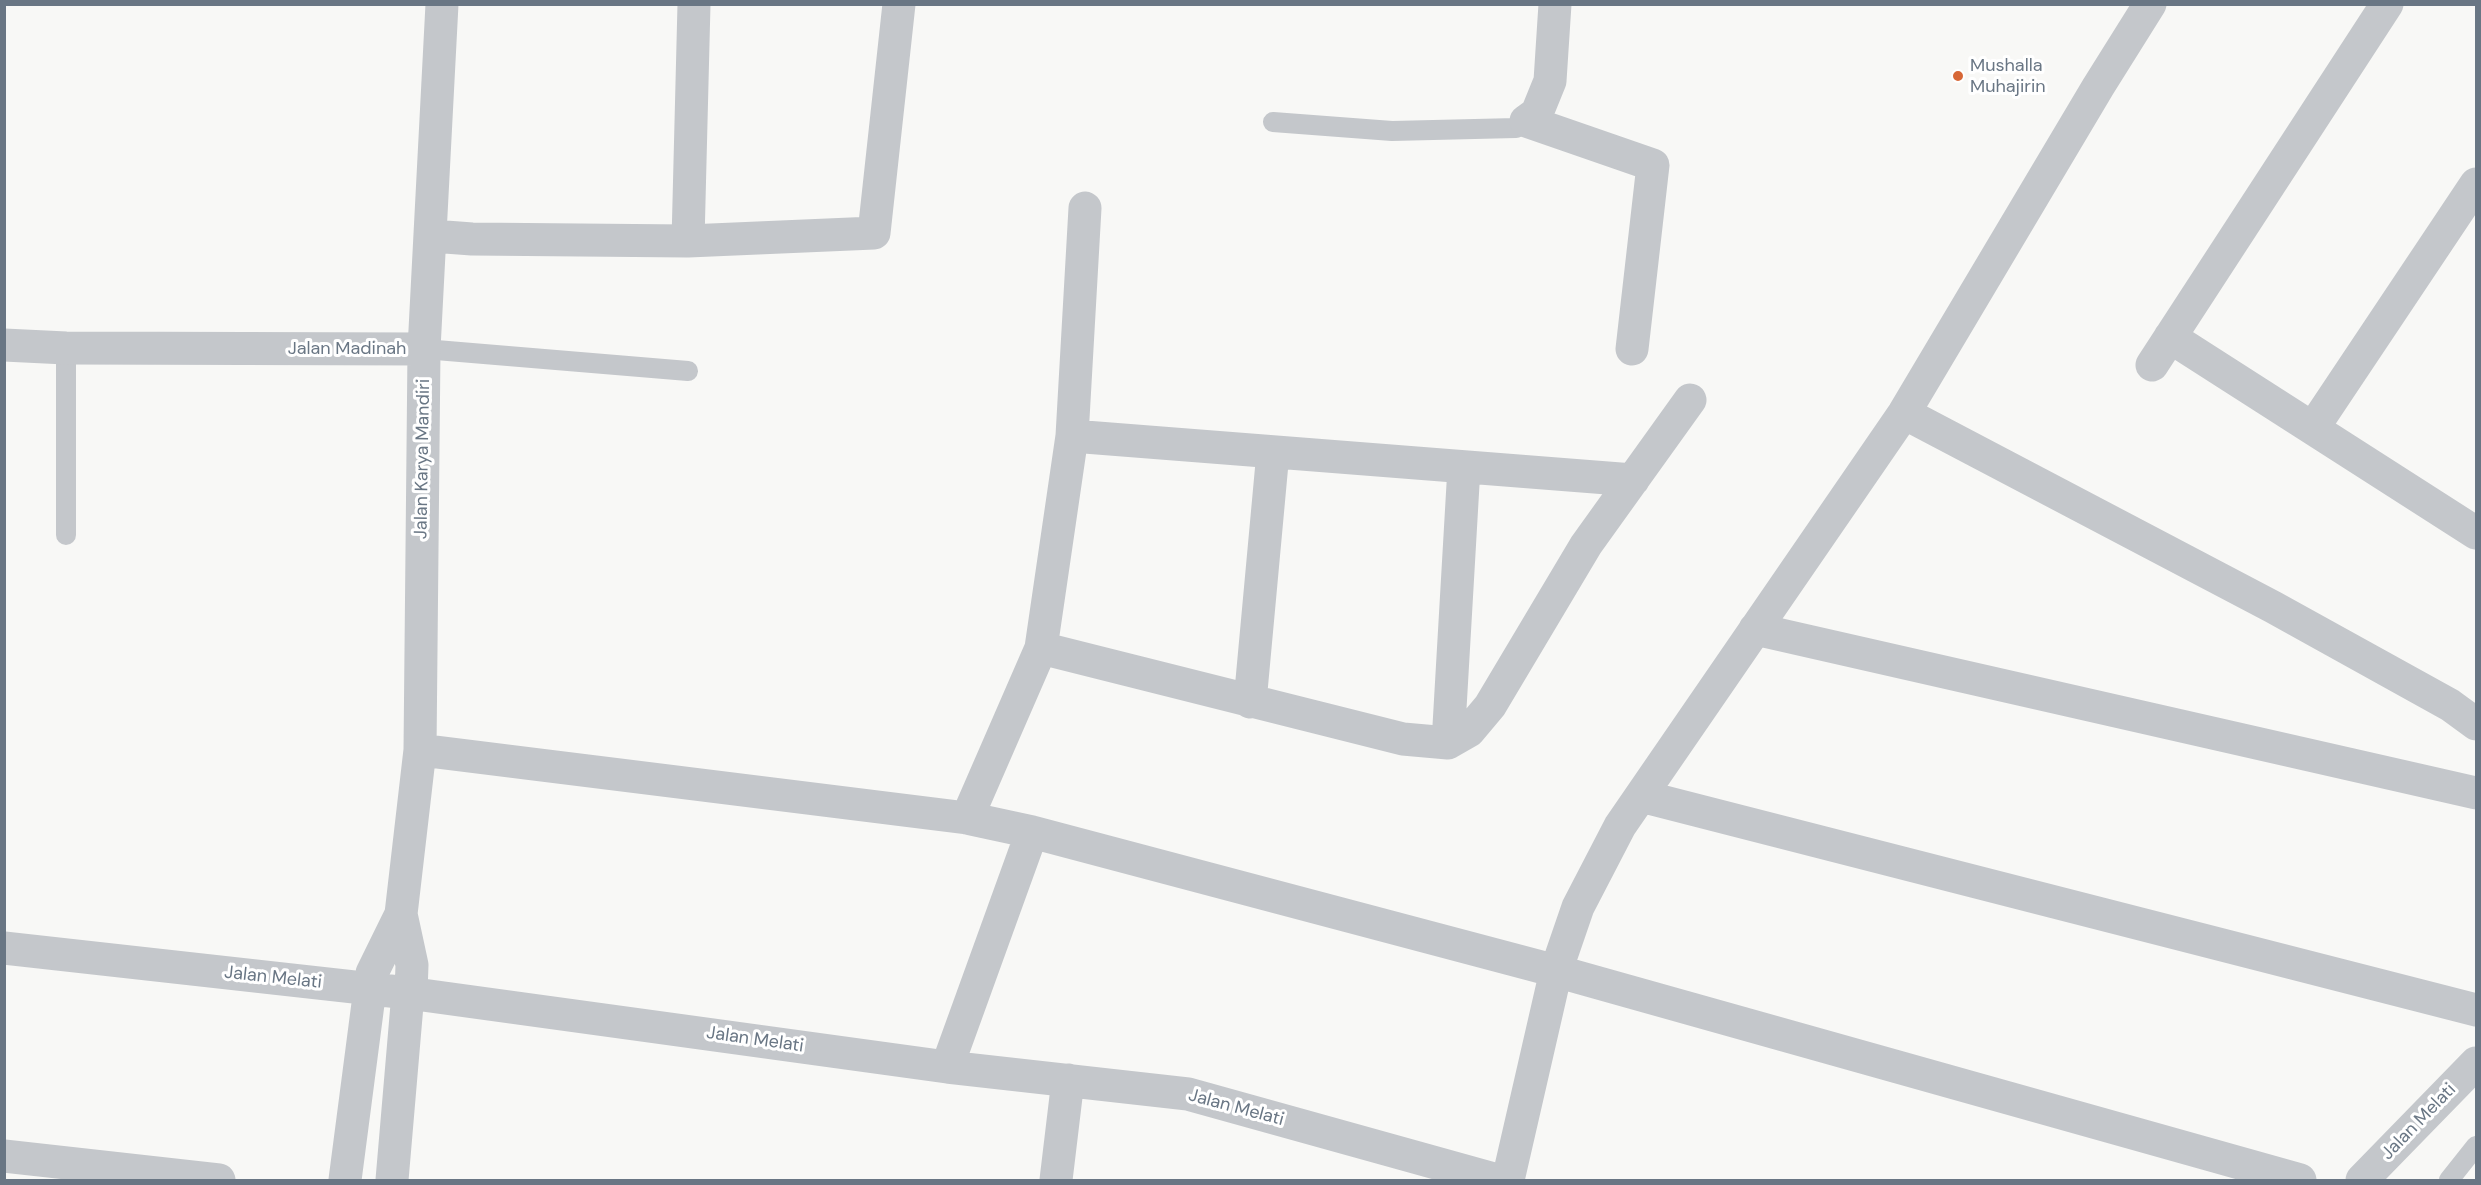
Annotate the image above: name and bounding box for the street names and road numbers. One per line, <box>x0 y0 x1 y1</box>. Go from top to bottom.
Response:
street label: Jalan Madinah <box>288 338 406 360</box>
street label: Jalan Karya Mandiri <box>411 379 435 539</box>
street label: Jalan Melati <box>223 962 323 994</box>
street label: Jalan Melati <box>705 1022 805 1058</box>
street label: Jalan Melati <box>2377 1079 2461 1165</box>
street label: Jalan Melati <box>1186 1085 1286 1131</box>

